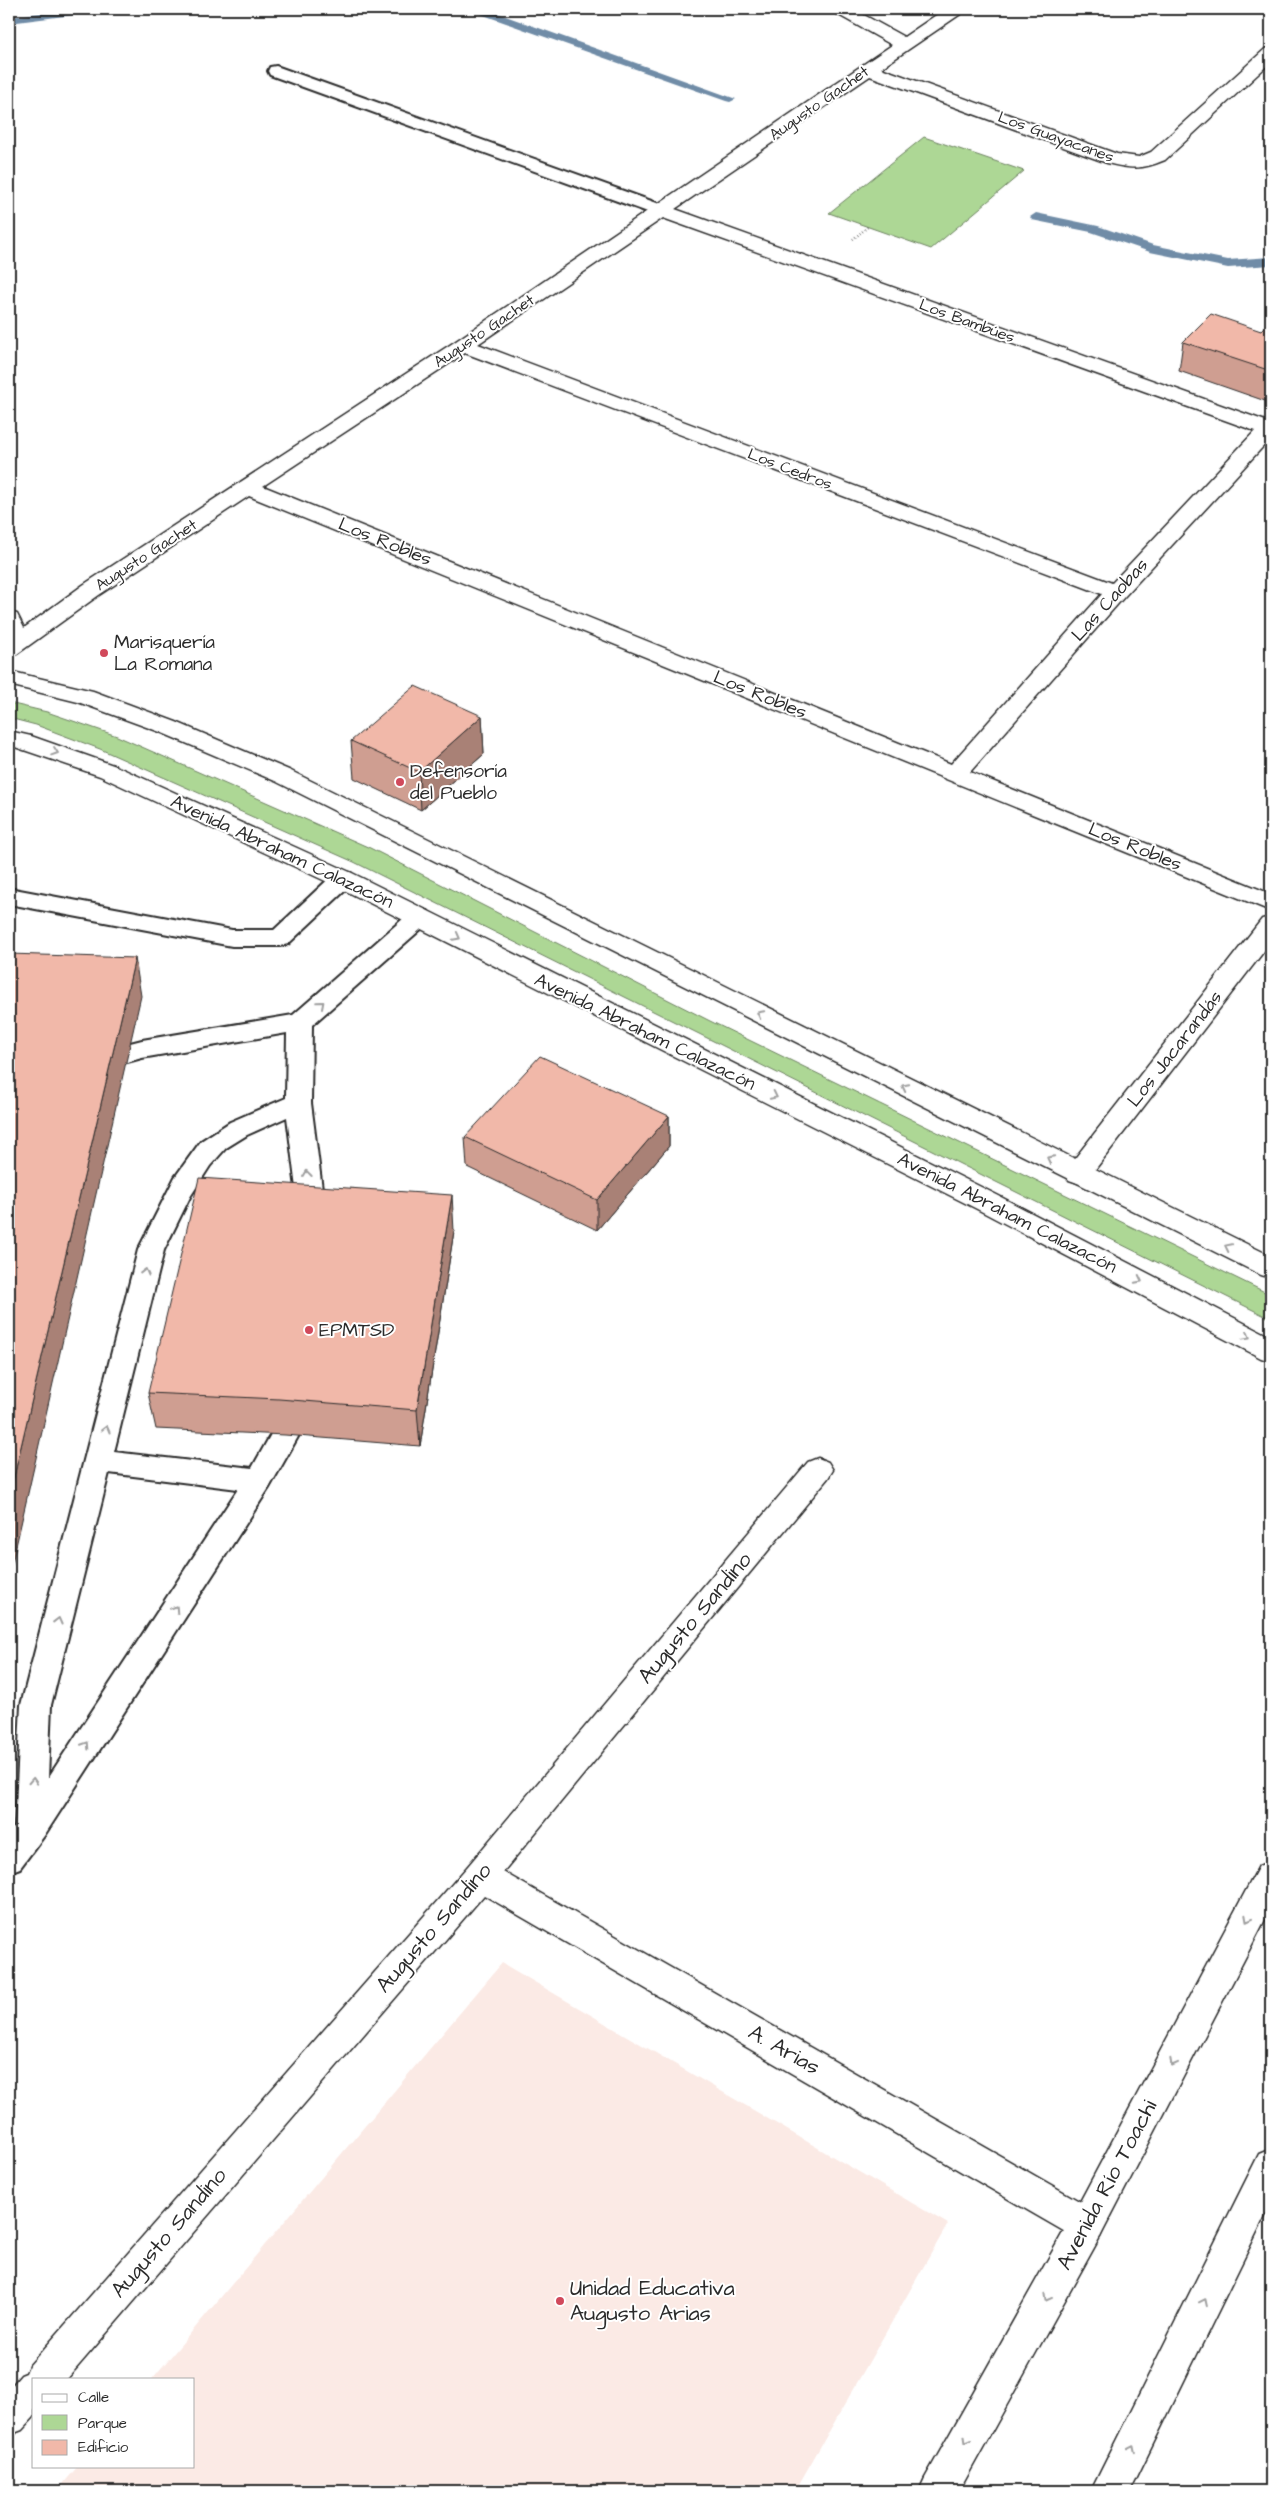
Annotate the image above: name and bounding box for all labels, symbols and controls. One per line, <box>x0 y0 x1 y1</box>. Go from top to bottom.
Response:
street label: Augusto Gachet <box>765 60 874 146</box>
street label: Los Guayacanes <box>995 106 1117 169</box>
street label: Augusto Gachet <box>429 289 540 374</box>
street label: Los Bambúes <box>916 294 1018 348</box>
street label: Los Cedros <box>745 443 835 495</box>
street label: Los Robles <box>334 511 436 573</box>
street label: Augusto Gachet <box>91 514 202 597</box>
street label: Las Caobas <box>1065 552 1155 648</box>
place label: Marisquería La Romana <box>114 629 215 678</box>
marker: Marisquería La Romana <box>98 647 110 659</box>
street label: Los Robles <box>709 664 811 726</box>
one-way arrow <box>51 746 59 756</box>
place label: Defensoría del Pueblo <box>410 758 507 807</box>
marker: Defensoría del Pueblo <box>394 776 406 788</box>
street label: Avenida Abraham Calazacón <box>166 788 398 916</box>
street label: Los Robles <box>1084 816 1186 878</box>
one-way arrow <box>452 931 461 941</box>
street label: Avenida Abraham Calazacón <box>530 967 760 1097</box>
street label: Los Jacarandás <box>1121 985 1229 1113</box>
one-way arrow <box>315 1001 324 1010</box>
one-way arrow <box>756 1010 765 1020</box>
one-way arrow <box>901 1083 910 1093</box>
one-way arrow <box>769 1090 778 1100</box>
street label: Avenida Abraham Calazacón <box>893 1146 1121 1280</box>
one-way arrow <box>1047 1155 1056 1165</box>
one-way arrow <box>302 1170 313 1178</box>
one-way arrow <box>1224 1243 1233 1253</box>
one-way arrow <box>140 1268 150 1276</box>
one-way arrow <box>1134 1274 1143 1284</box>
place label: EPMTSD <box>319 1317 394 1344</box>
marker: EPMTSD <box>303 1324 315 1336</box>
one-way arrow <box>1241 1330 1250 1340</box>
one-way arrow <box>100 1425 111 1434</box>
street label: Augusto Sandino <box>631 1545 760 1691</box>
one-way arrow <box>168 1606 178 1615</box>
one-way arrow <box>52 1617 62 1625</box>
one-way arrow <box>80 1742 89 1751</box>
one-way arrow <box>27 1776 38 1784</box>
street label: Augusto Sandino <box>369 1856 500 2000</box>
one-way arrow <box>1245 1914 1255 1923</box>
street label: A. Arias <box>743 2017 825 2083</box>
one-way arrow <box>1169 2058 1179 2067</box>
street label: Avenida Río Toachi <box>1049 2094 1165 2276</box>
street label: Augusto Sandino <box>104 2161 235 2305</box>
place label: Unidad Educativa Augusto Arias <box>570 2273 735 2330</box>
one-way arrow <box>1043 2292 1053 2301</box>
marker: Unidad Educativa Augusto Arias <box>554 2295 566 2307</box>
one-way arrow <box>1198 2298 1208 2307</box>
legend <box>32 2378 195 2468</box>
text: Calle <box>78 2387 109 2408</box>
text: Parque <box>78 2413 127 2434</box>
one-way arrow <box>964 2434 974 2443</box>
text: Edificio <box>78 2437 129 2458</box>
one-way arrow <box>1126 2444 1136 2453</box>

